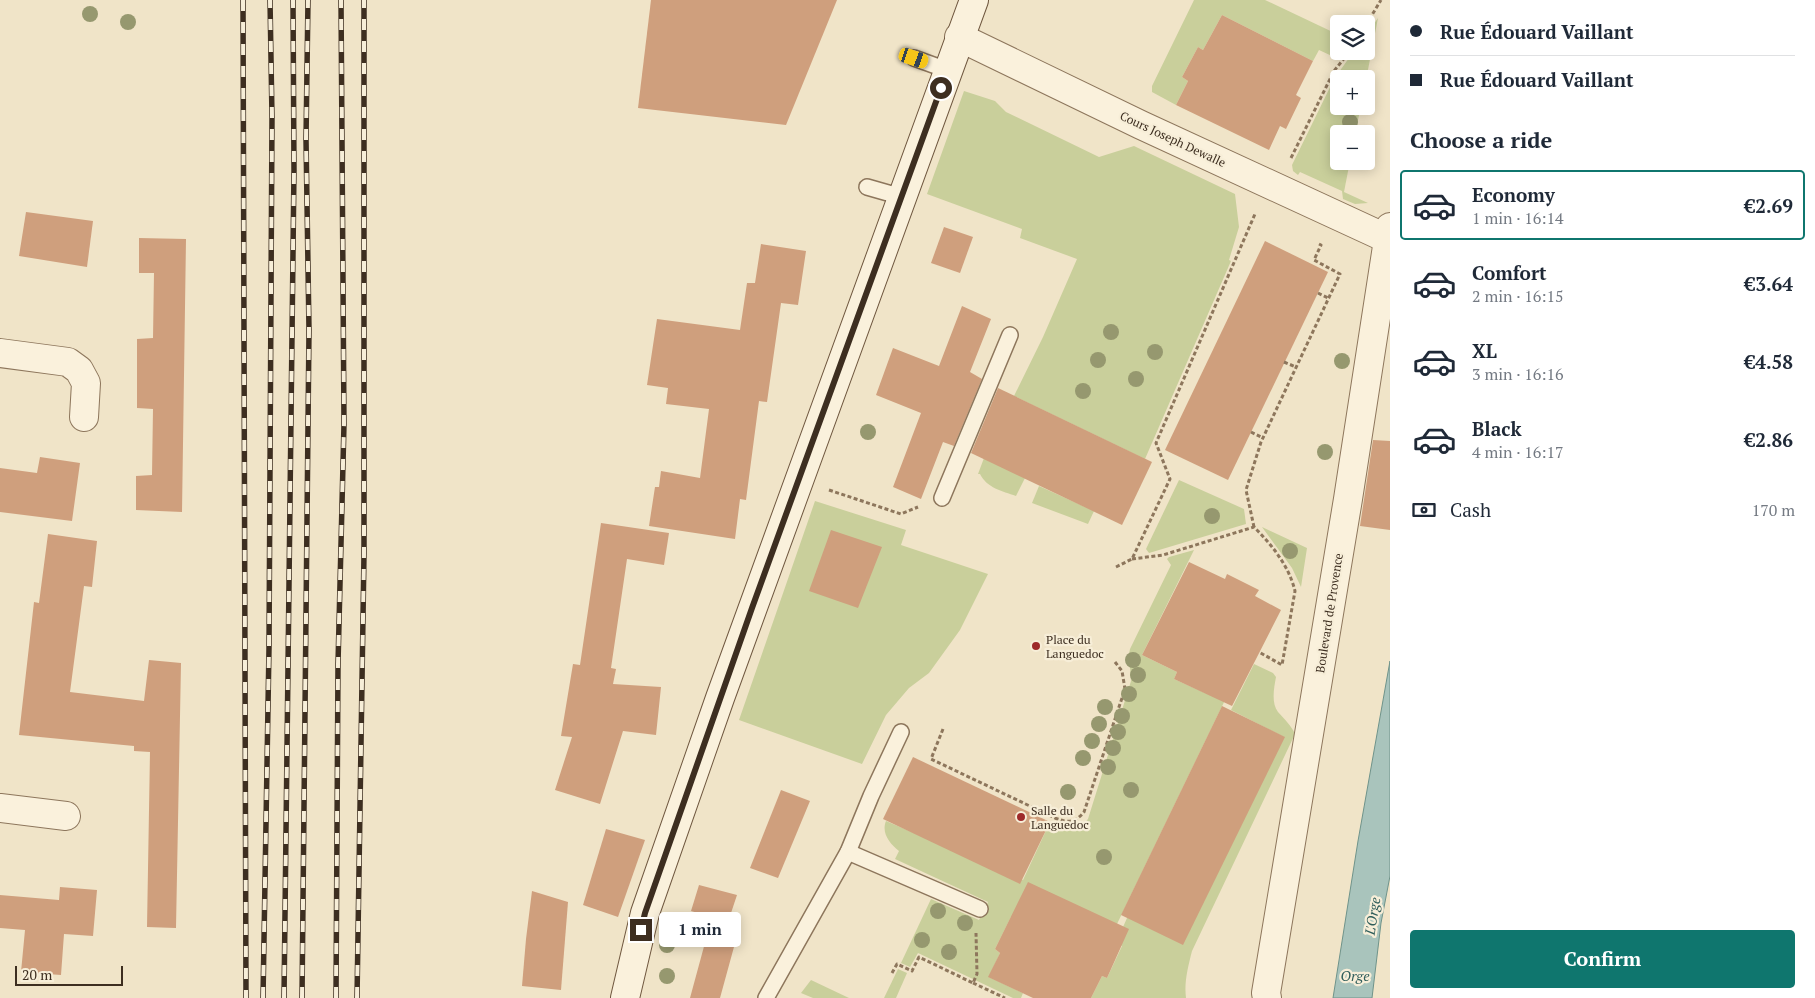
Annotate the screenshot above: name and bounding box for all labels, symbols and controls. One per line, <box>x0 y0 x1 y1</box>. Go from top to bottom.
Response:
map controls <box>1330 15 1375 170</box>
button: layers <box>1330 15 1375 60</box>
text: Rue Édouard Vaillant <box>1440 19 1634 44</box>
car <box>897 46 930 70</box>
text: Rue Édouard Vaillant <box>1440 67 1634 92</box>
button: + <box>1330 70 1375 115</box>
route start <box>930 77 952 99</box>
street label: Cours Joseph Dewalle <box>1118 108 1228 170</box>
button: − <box>1330 125 1375 170</box>
text: Choose a ride <box>1410 125 1552 154</box>
text: Economy <box>1472 182 1555 207</box>
icon: car <box>1412 183 1457 228</box>
text: €2.69 <box>1744 193 1793 218</box>
text: 1 min · 16:14 <box>1472 207 1564 229</box>
text: Comfort <box>1472 260 1547 285</box>
icon: car <box>1412 261 1457 306</box>
text: €3.64 <box>1744 271 1793 296</box>
text: 2 min · 16:15 <box>1472 285 1564 307</box>
text: XL <box>1472 338 1497 363</box>
icon: car <box>1412 339 1457 384</box>
text: €4.58 <box>1744 349 1793 374</box>
text: 3 min · 16:16 <box>1472 363 1564 385</box>
text: Black <box>1472 416 1522 441</box>
icon: car <box>1412 417 1457 462</box>
text: €2.86 <box>1744 427 1793 452</box>
text: 4 min · 16:17 <box>1472 441 1564 463</box>
icon: cash <box>1410 496 1438 524</box>
text: Cash <box>1450 497 1491 522</box>
text: 170 m <box>1752 499 1795 521</box>
street label: Boulevard de Provence <box>1312 552 1346 674</box>
place label: Place du Languedoc <box>1046 632 1104 661</box>
marker: Place du Languedoc <box>1030 640 1042 652</box>
place label: Salle du Languedoc <box>1031 803 1089 832</box>
marker: Salle du Languedoc <box>1015 811 1027 823</box>
water label: L'Orge <box>1360 895 1384 937</box>
callout: 1 min <box>658 912 741 948</box>
text: 1 min <box>678 918 722 940</box>
route end <box>630 919 652 941</box>
button: Confirm <box>1410 930 1795 988</box>
scale bar <box>15 963 122 986</box>
text: 20 m <box>22 965 52 984</box>
water label: Orge <box>1340 966 1370 985</box>

